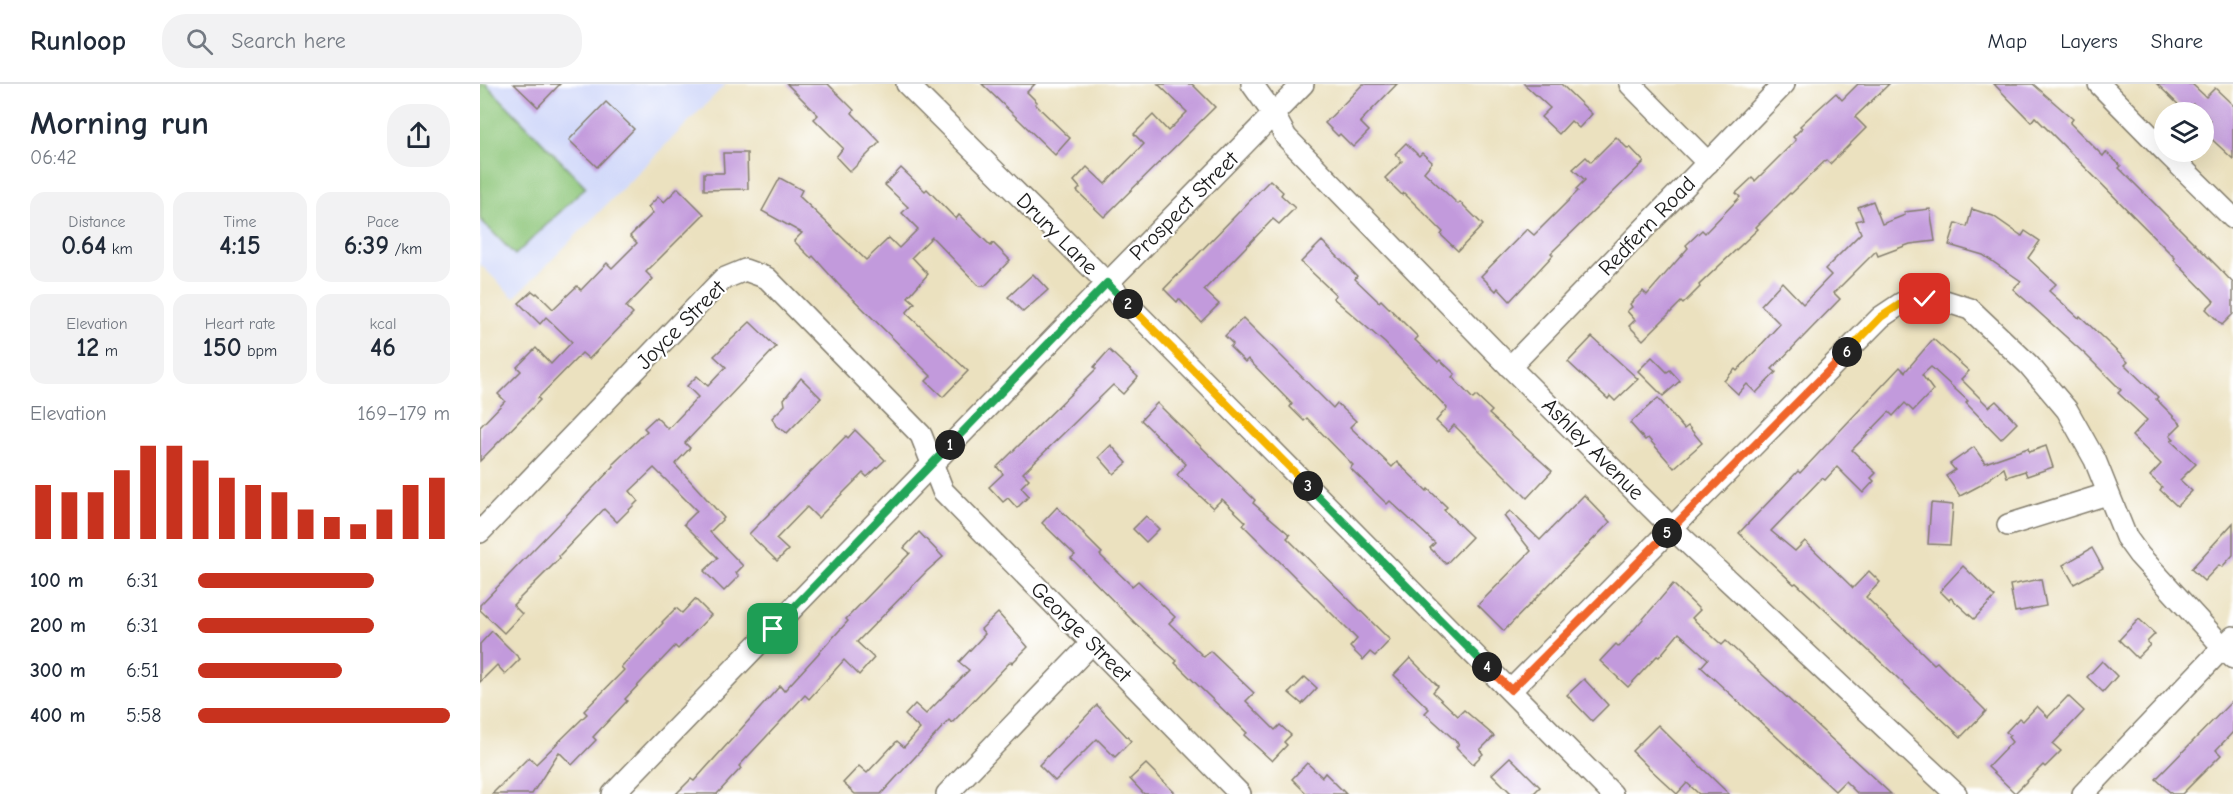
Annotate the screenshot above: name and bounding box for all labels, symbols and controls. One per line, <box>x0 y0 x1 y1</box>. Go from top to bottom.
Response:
search box <box>162 14 582 68</box>
text: Runloop <box>30 25 126 57</box>
icon: search <box>183 25 216 58</box>
text: Search here <box>231 28 346 54</box>
text: Map <box>1988 29 2027 53</box>
text: Layers <box>2060 29 2118 53</box>
text: Share <box>2151 29 2203 53</box>
map controls <box>2154 102 2214 162</box>
button: layers <box>2154 102 2214 162</box>
text: Morning run <box>30 104 209 142</box>
button: share <box>387 104 450 167</box>
text: 06:42 <box>30 146 77 169</box>
street label: Prospect Street <box>1124 146 1244 266</box>
street label: Redfern Road <box>1593 171 1701 281</box>
street label: Drury Lane <box>1011 188 1103 280</box>
text: Distance <box>68 213 126 231</box>
text: Time <box>223 213 257 231</box>
text: Pace <box>367 213 399 231</box>
text: 0.64 <box>61 231 107 261</box>
text: 4:15 <box>219 231 261 261</box>
text: 6:39 <box>344 231 389 261</box>
text: km <box>107 240 133 258</box>
text: /km <box>389 240 422 258</box>
pin <box>1899 273 1950 324</box>
street label: Joyce Street <box>631 275 731 375</box>
icon: check <box>1908 282 1941 315</box>
pin: 2 <box>1113 289 1143 319</box>
text: 2 <box>1124 295 1132 313</box>
text: Elevation <box>66 315 128 333</box>
text: Heart rate <box>205 315 275 333</box>
text: kcal <box>370 315 396 333</box>
text: 12 <box>76 333 99 363</box>
text: 150 <box>203 333 242 363</box>
text: 46 <box>370 333 396 363</box>
pin: 6 <box>1832 337 1862 367</box>
text: m <box>99 342 118 360</box>
text: bpm <box>242 342 277 360</box>
text: 6 <box>1843 343 1851 361</box>
street label: Ashley Avenue <box>1537 393 1649 505</box>
text: Elevation <box>30 402 107 425</box>
text: 169–179 m <box>357 402 450 425</box>
pin: 1 <box>935 430 965 460</box>
text: 1 <box>947 436 953 454</box>
pin: 3 <box>1293 471 1323 501</box>
text: 3 <box>1304 477 1312 495</box>
pin: 5 <box>1652 518 1682 548</box>
text: 5 <box>1663 524 1671 542</box>
text: 100 m <box>30 569 84 592</box>
text: 6:31 <box>126 569 159 592</box>
street label: George Street <box>1025 576 1137 688</box>
pin <box>747 603 798 654</box>
icon: arrive <box>756 612 789 645</box>
text: 200 m <box>30 614 86 637</box>
text: 6:31 <box>126 614 159 637</box>
pin: 4 <box>1472 652 1502 682</box>
text: 4 <box>1483 658 1491 676</box>
text: 300 m <box>30 659 86 682</box>
text: 6:51 <box>126 659 159 682</box>
text: 400 m <box>30 704 85 727</box>
text: 5:58 <box>126 704 162 727</box>

